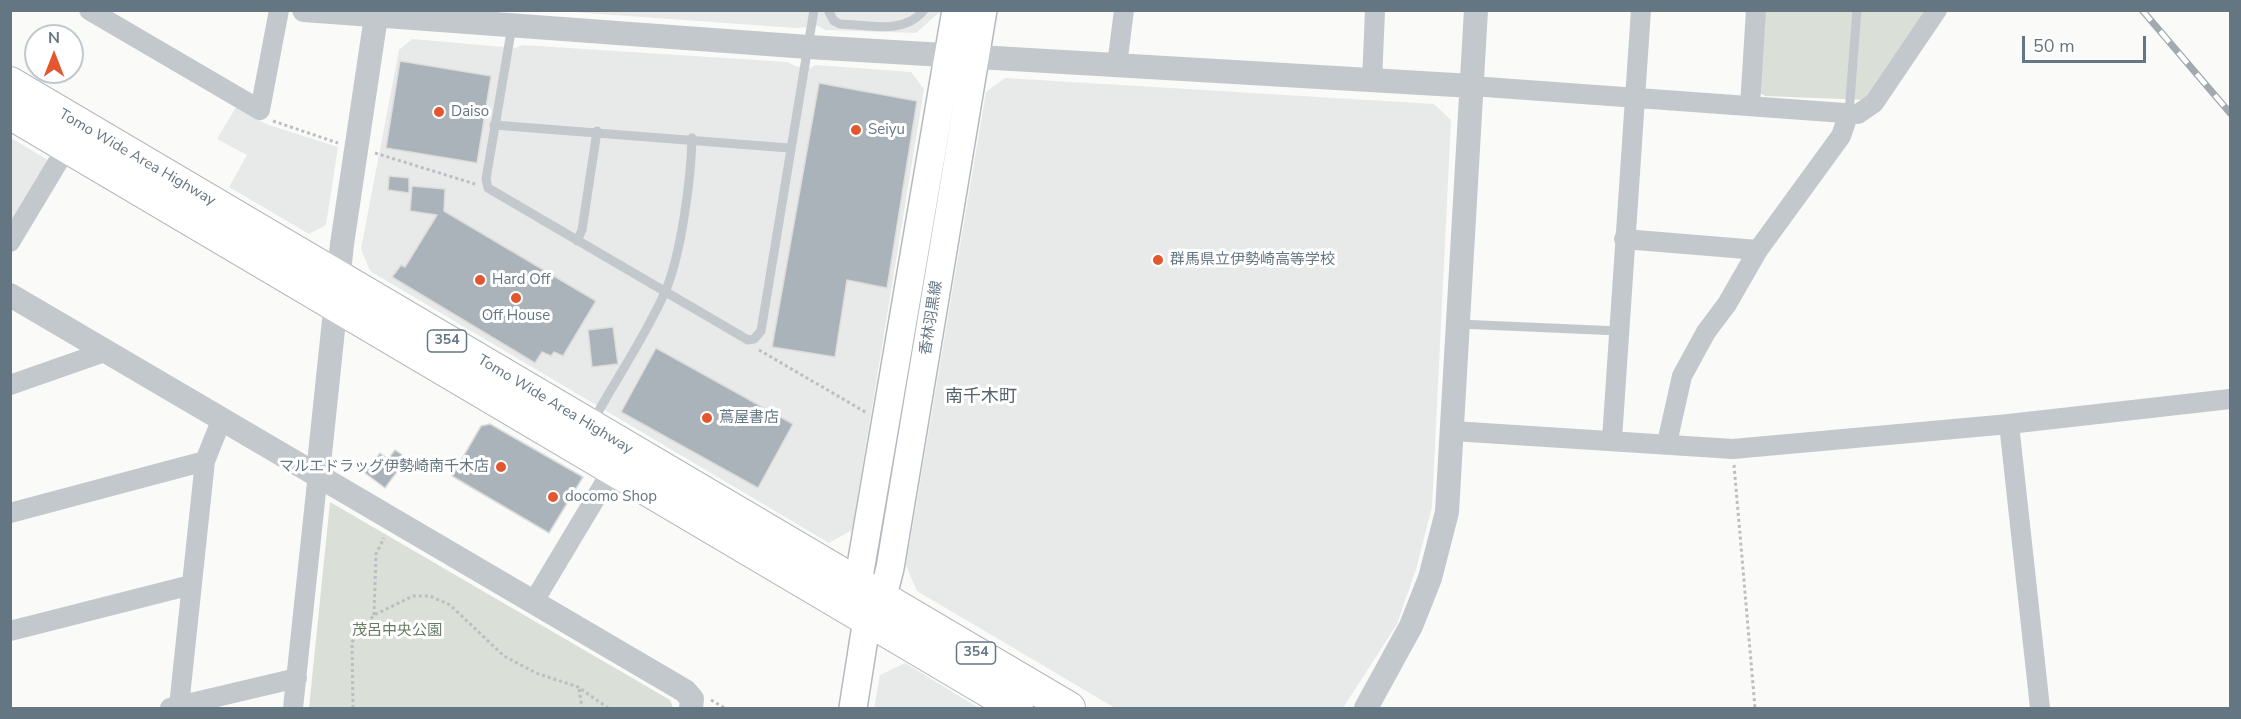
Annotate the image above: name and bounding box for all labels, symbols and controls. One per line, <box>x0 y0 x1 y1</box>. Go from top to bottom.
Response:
north arrow <box>24 24 84 84</box>
scale bar <box>2025 24 2150 62</box>
text: N <box>48 27 60 49</box>
text: 50 m <box>2033 34 2075 58</box>
place label: Daiso <box>451 103 489 121</box>
marker: Daiso <box>432 105 446 119</box>
street label: Tomo Wide Area Highway <box>55 106 219 210</box>
place label: Seiyu <box>868 121 905 139</box>
marker: Seiyu <box>849 123 863 137</box>
place label: 群馬県立伊勢崎高等学校 <box>1170 251 1335 269</box>
marker: 群馬県立伊勢崎高等学校 <box>1151 253 1165 267</box>
place label: Hard Off <box>492 271 550 289</box>
marker: Hard Off <box>473 273 487 287</box>
street label: 香林羽黒線 <box>917 280 947 356</box>
marker: Off House <box>509 291 523 305</box>
place label: Off House <box>482 307 550 325</box>
road number: 354 <box>428 330 466 352</box>
street label: Tomo Wide Area Highway <box>474 351 636 459</box>
district label: 南千木町 <box>945 387 1017 409</box>
place label: 蔦屋書店 <box>719 409 779 427</box>
marker: 蔦屋書店 <box>700 411 714 425</box>
place label: マルエドラッグ伊勢崎南千木店 <box>279 458 489 476</box>
marker: マルエドラッグ伊勢崎南千木店 <box>494 460 508 474</box>
place label: docomo Shop <box>565 488 657 506</box>
marker: docomo Shop <box>546 490 560 504</box>
park label: 茂呂中央公園 <box>352 622 442 640</box>
road number: 354 <box>956 642 996 664</box>

